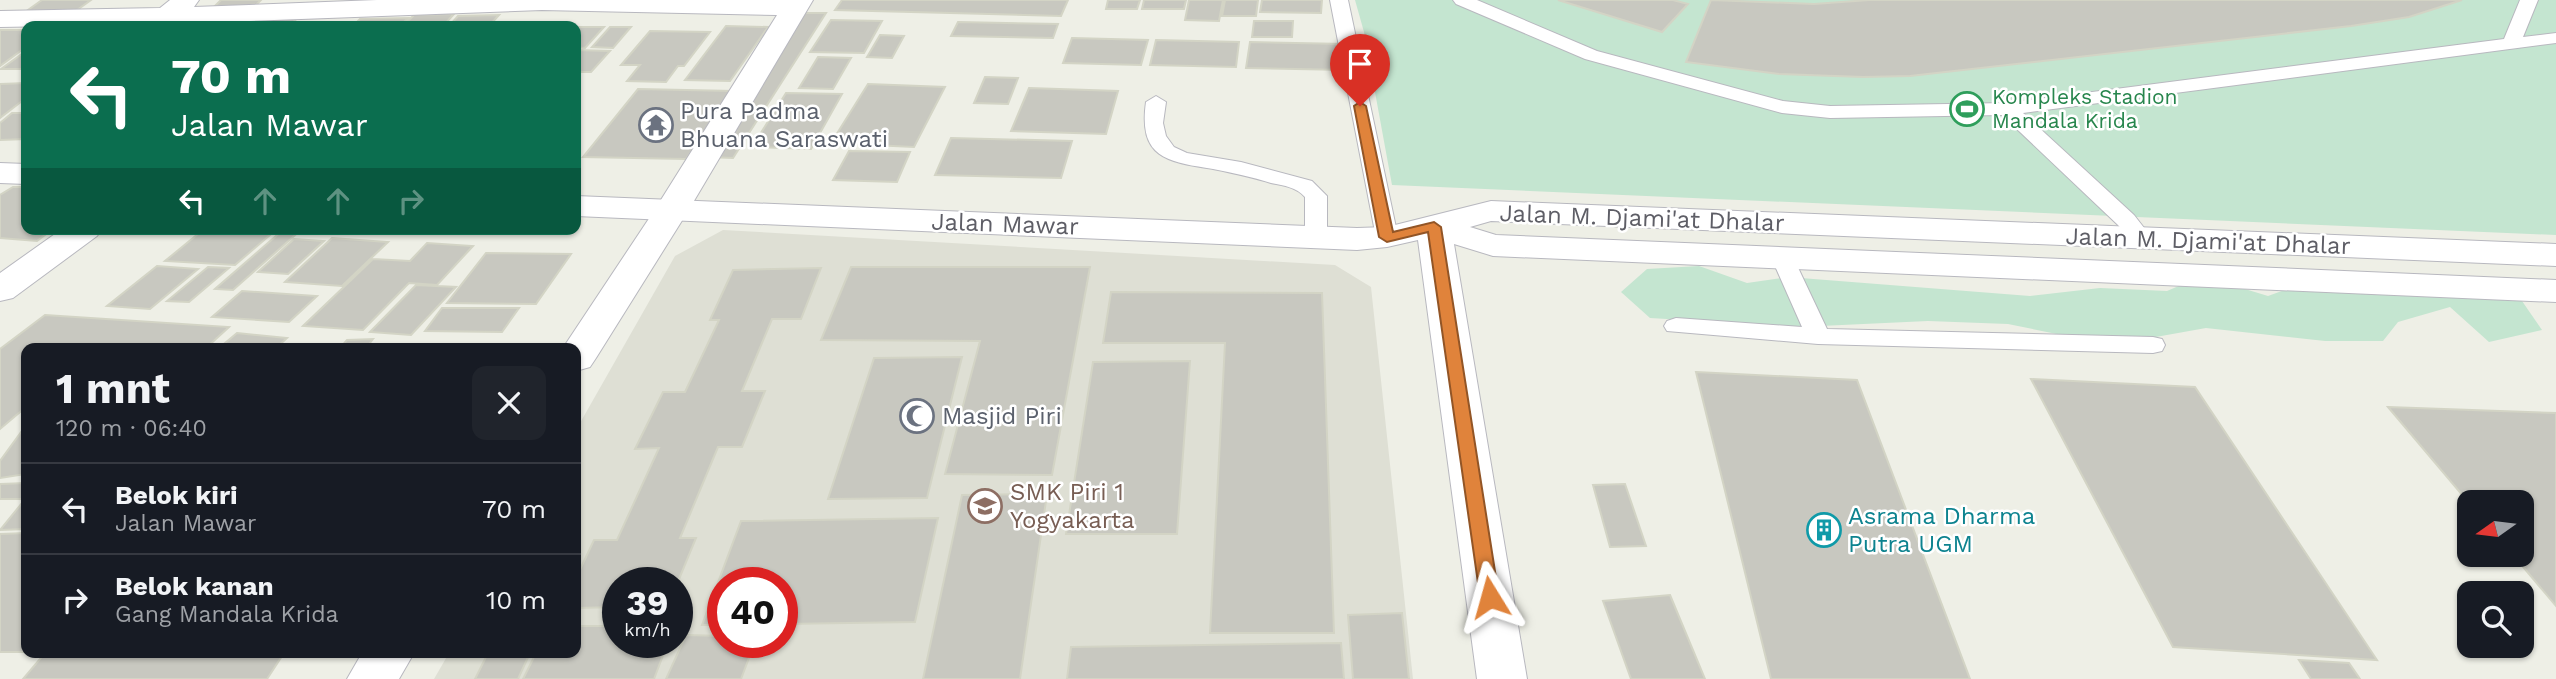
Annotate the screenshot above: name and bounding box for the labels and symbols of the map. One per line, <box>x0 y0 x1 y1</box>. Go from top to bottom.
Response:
pin <box>1330 34 1390 106</box>
place label: Kompleks Stadion Mandala Krida <box>1992 84 2178 133</box>
sports icon: Kompleks Stadion Mandala Krida <box>1948 90 1986 128</box>
place label: Pura Padma Bhuana Saraswati <box>680 97 888 153</box>
temple icon: Pura Padma Bhuana Saraswati <box>637 106 675 144</box>
street label: Jalan M. Djami'at Dhalar <box>1499 199 1785 237</box>
street label: Jalan Mawar <box>931 207 1079 241</box>
street label: Jalan M. Djami'at Dhalar <box>2065 222 2351 260</box>
mosque icon: Masjid Piri <box>898 397 936 435</box>
place label: Masjid Piri <box>942 402 1062 430</box>
place label: SMK Piri 1 Yogyakarta <box>1010 478 1135 534</box>
school or university icon: SMK Piri 1 Yogyakarta <box>966 487 1004 525</box>
north arrow <box>2457 490 2534 567</box>
place label: Asrama Dharma Putra UGM <box>1848 502 2035 558</box>
building icon: Asrama Dharma Putra UGM <box>1805 511 1843 549</box>
position arrow <box>1453 560 1527 634</box>
speed limit sign: 40 <box>707 567 798 658</box>

